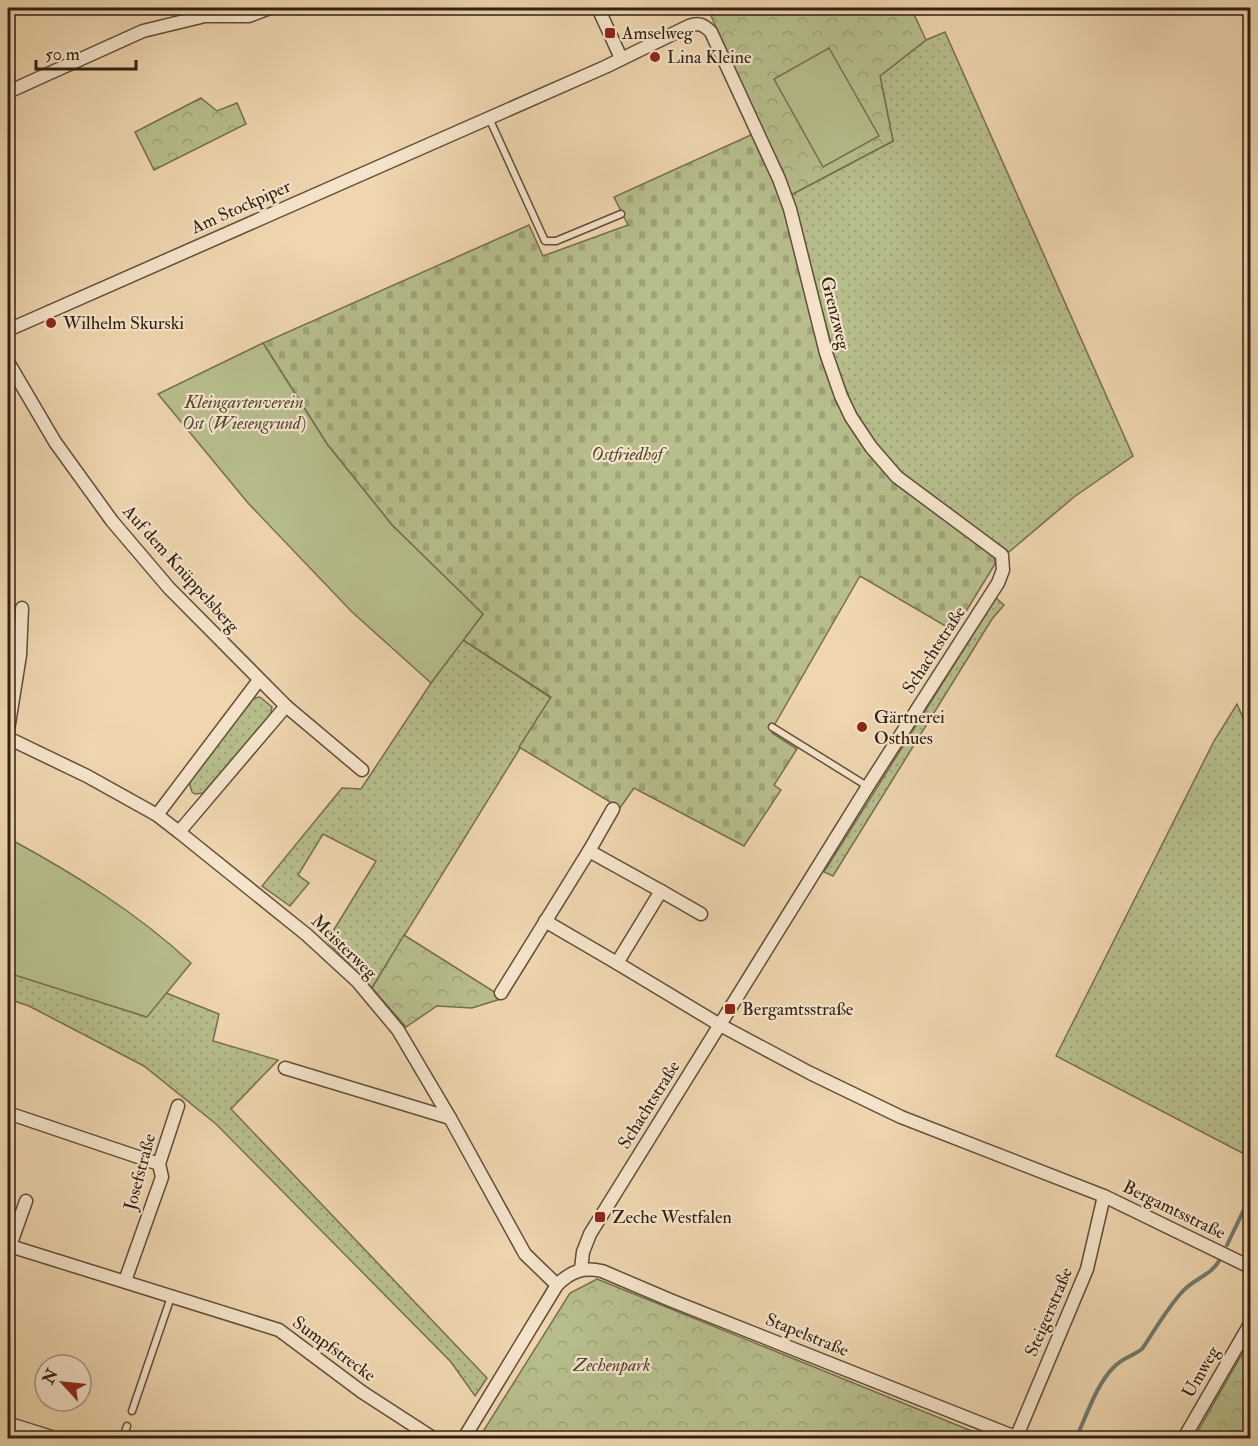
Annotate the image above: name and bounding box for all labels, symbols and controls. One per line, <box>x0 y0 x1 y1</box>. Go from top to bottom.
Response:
place label: Amselweg <box>621 22 694 45</box>
marker: Amselweg <box>603 26 617 40</box>
scale bar <box>36 33 136 71</box>
text: 50 m <box>45 43 80 66</box>
place label: Lina Kleine <box>667 46 752 69</box>
marker: Lina Kleine <box>648 50 662 64</box>
street label: Am Stockpiper <box>187 175 295 240</box>
street label: Grenzweg <box>815 274 855 353</box>
place label: Wilhelm Skurski <box>62 312 184 335</box>
marker: Wilhelm Skurski <box>44 316 58 330</box>
park label: Kleingartenverein Ost (Wiesengrund) <box>182 391 306 435</box>
park label: Ostfriedhof <box>591 443 668 466</box>
street label: Auf dem Knüppelsberg <box>117 500 245 638</box>
street label: Schachtstraße <box>897 601 971 698</box>
place label: Gärtnerei Osthues <box>874 706 945 750</box>
marker: Gärtnerei Osthues <box>855 720 869 734</box>
street label: Meisterweg <box>306 910 383 985</box>
place label: Bergamtsstraße <box>742 998 854 1021</box>
marker: Bergamtsstraße <box>723 1002 737 1016</box>
street label: Schachtstraße <box>613 1056 685 1153</box>
street label: Josefstraße <box>118 1131 161 1214</box>
street label: Bergamtsstraße <box>1119 1175 1230 1245</box>
place label: Zeche Westfalen <box>612 1206 732 1229</box>
marker: Zeche Westfalen <box>593 1210 607 1224</box>
street label: Steigerstraße <box>1020 1264 1078 1360</box>
street label: Stapelstraße <box>762 1308 852 1362</box>
street label: Sumpfstrecke <box>288 1311 381 1387</box>
street label: Umweg <box>1177 1341 1225 1402</box>
north arrow <box>33 1353 93 1413</box>
park label: Zechenpark <box>573 1354 650 1377</box>
text: N <box>38 1365 63 1388</box>

